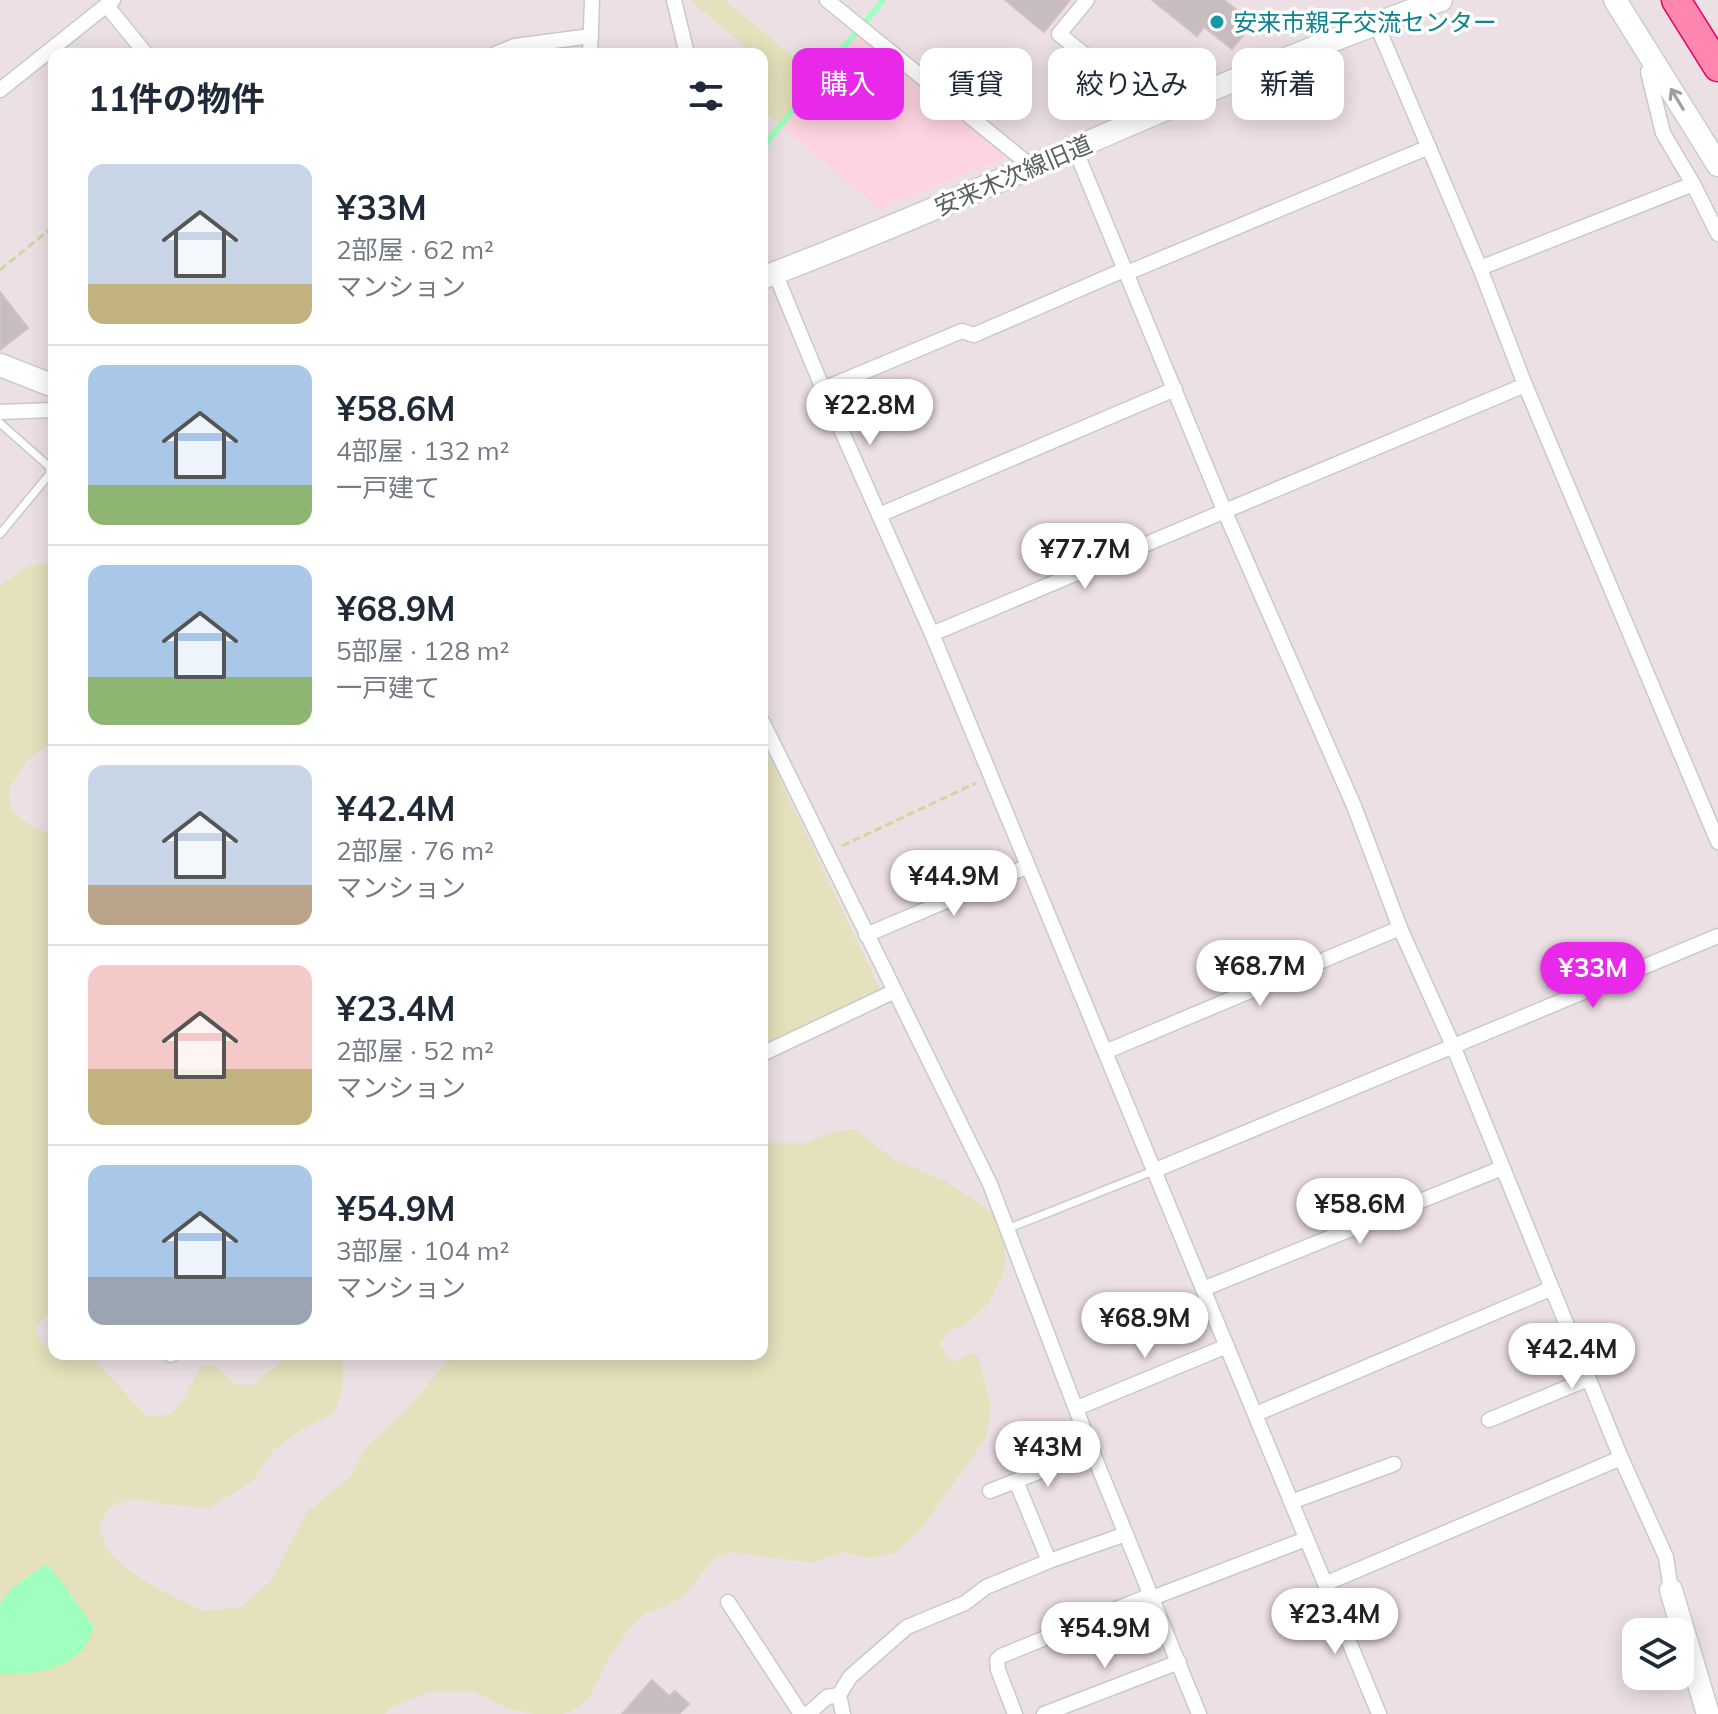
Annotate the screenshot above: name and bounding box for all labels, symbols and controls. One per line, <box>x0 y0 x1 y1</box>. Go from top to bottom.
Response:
place label: 安来市親子交流センター <box>1233 7 1497 37</box>
marker: 安来市親子交流センター <box>1208 13 1226 31</box>
chip: 購入 <box>792 48 904 120</box>
chip: 賃貸 <box>920 48 1032 120</box>
chip: 絞り込み <box>1048 48 1216 120</box>
chip: 新着 <box>1232 48 1344 120</box>
icon: filters <box>684 74 728 118</box>
text: 11件の物件 <box>88 77 265 120</box>
one-way arrow <box>1669 88 1685 111</box>
street label: 安来木次線旧道 <box>930 128 1096 222</box>
text: ¥33M <box>336 186 427 229</box>
icon: home <box>152 196 248 292</box>
text: 2部屋 · 62 m² <box>336 233 494 266</box>
text: マンション <box>336 270 466 303</box>
pin: ¥22.8M <box>805 379 935 447</box>
text: ¥58.6M <box>336 387 456 430</box>
text: ¥22.8M <box>824 388 916 421</box>
icon: home <box>152 397 248 493</box>
text: 4部屋 · 132 m² <box>336 434 509 467</box>
text: 一戸建て <box>336 471 440 504</box>
pin: ¥77.7M <box>1020 523 1150 591</box>
text: ¥77.7M <box>1039 532 1131 565</box>
text: ¥68.9M <box>336 587 456 630</box>
icon: home <box>152 597 248 693</box>
text: 5部屋 · 128 m² <box>336 634 509 667</box>
text: 一戸建て <box>336 671 440 704</box>
text: ¥42.4M <box>336 787 456 830</box>
icon: home <box>152 797 248 893</box>
text: 2部屋 · 76 m² <box>336 834 494 867</box>
pin: ¥44.9M <box>889 850 1019 918</box>
text: ¥44.9M <box>908 859 1000 892</box>
text: マンション <box>336 871 466 904</box>
pin: ¥68.7M <box>1195 940 1325 1008</box>
pin: ¥33M <box>1546 942 1640 1010</box>
text: ¥68.7M <box>1214 949 1306 982</box>
text: ¥33M <box>1558 951 1628 984</box>
text: ¥23.4M <box>336 987 456 1030</box>
icon: home <box>152 997 248 1093</box>
text: 2部屋 · 52 m² <box>336 1034 494 1067</box>
text: マンション <box>336 1071 466 1104</box>
pin: ¥58.6M <box>1295 1178 1425 1246</box>
text: ¥54.9M <box>336 1187 456 1230</box>
text: ¥58.6M <box>1314 1187 1406 1220</box>
icon: home <box>152 1197 248 1293</box>
text: 3部屋 · 104 m² <box>336 1234 509 1267</box>
text: マンション <box>336 1271 466 1304</box>
pin: ¥68.9M <box>1080 1292 1210 1360</box>
text: ¥68.9M <box>1099 1301 1191 1334</box>
pin: ¥42.4M <box>1507 1323 1637 1391</box>
text: ¥42.4M <box>1526 1332 1618 1365</box>
pin: ¥43M <box>1001 1421 1095 1489</box>
text: ¥43M <box>1013 1430 1083 1463</box>
pin: ¥23.4M <box>1270 1588 1400 1656</box>
text: ¥23.4M <box>1289 1597 1381 1630</box>
pin: ¥54.9M <box>1040 1602 1170 1670</box>
text: ¥54.9M <box>1059 1611 1151 1644</box>
map controls <box>1622 1618 1694 1690</box>
button: layers <box>1622 1618 1694 1690</box>

